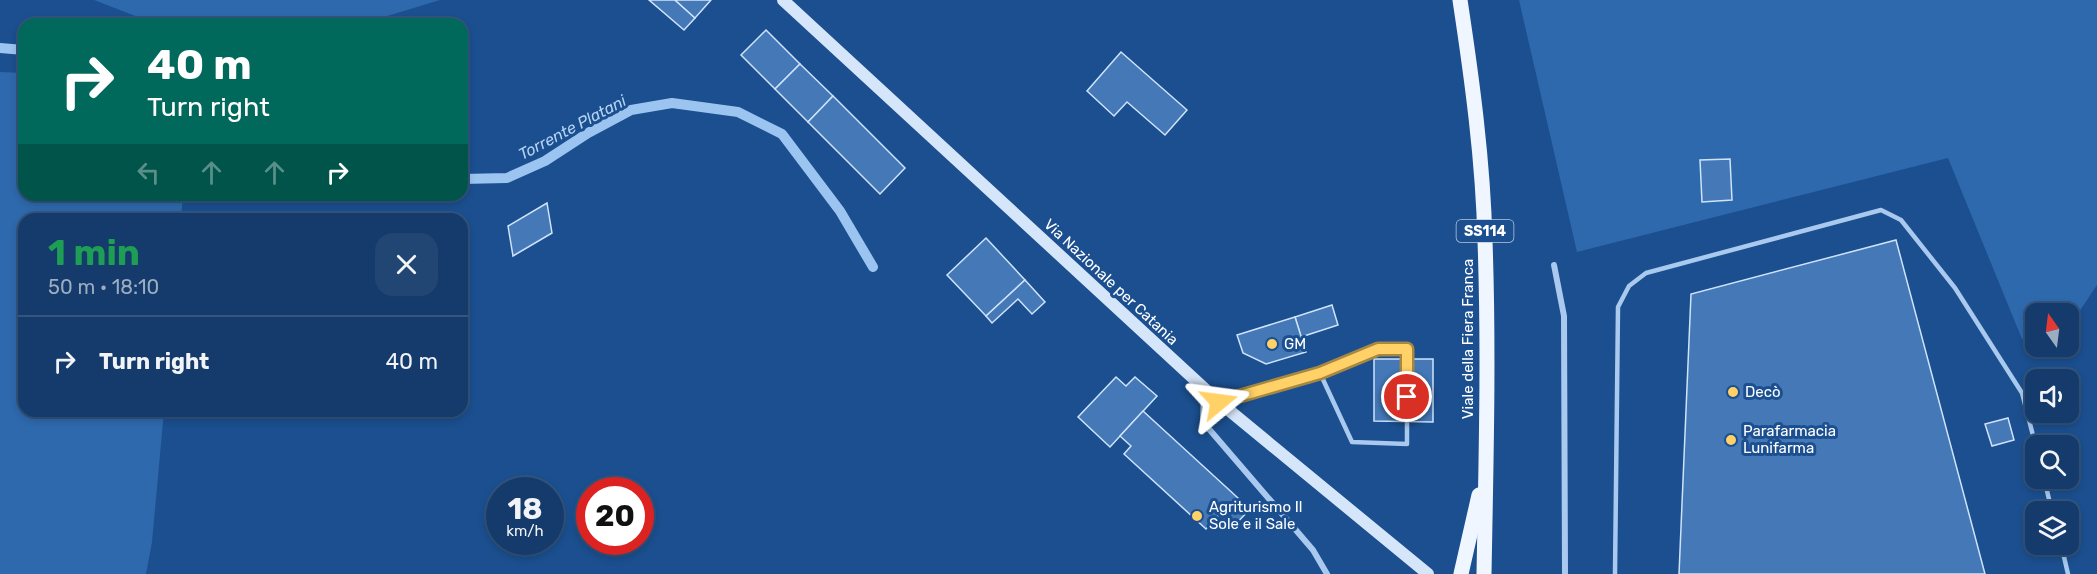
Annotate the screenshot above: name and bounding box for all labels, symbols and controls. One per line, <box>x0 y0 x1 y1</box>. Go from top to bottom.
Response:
text: 40 m <box>147 40 252 90</box>
icon: right <box>48 42 126 120</box>
text: Turn right <box>147 91 270 123</box>
water label: Torrente Platani <box>515 91 630 164</box>
icon: left <box>132 156 165 189</box>
icon: ahead <box>195 156 228 189</box>
icon: ahead <box>258 156 291 189</box>
icon: right <box>321 156 354 189</box>
street label: Via Nazionale per Catania <box>1040 215 1182 349</box>
road number: SS114 <box>1456 220 1514 242</box>
text: 1 min <box>48 231 140 274</box>
button: close <box>375 233 438 296</box>
street label: Viale della Fiera Franca <box>1459 259 1477 419</box>
text: 50 m · 18:10 <box>48 275 159 299</box>
north arrow <box>2025 303 2079 357</box>
map controls <box>2025 303 2079 555</box>
place label: GM <box>1284 335 1306 353</box>
marker: GM <box>1265 337 1279 351</box>
icon: right <box>48 345 81 378</box>
text: Turn right <box>99 348 209 375</box>
text: 40 m <box>385 348 438 375</box>
button: sound <box>2025 369 2079 423</box>
position arrow <box>1187 370 1251 434</box>
pin <box>1381 371 1432 422</box>
icon: arrive <box>1390 380 1423 413</box>
place label: Decò <box>1745 383 1781 401</box>
marker: Decò <box>1726 385 1740 399</box>
place label: Parafarmacia Lunifarma <box>1743 422 1836 457</box>
marker: Parafarmacia Lunifarma <box>1724 433 1738 447</box>
button: search <box>2025 435 2079 489</box>
speed limit sign: 20 <box>576 477 654 555</box>
text: 18 <box>507 491 543 527</box>
place label: Agriturismo Il Sole e il Sale <box>1209 498 1302 533</box>
button: layers <box>2025 501 2079 555</box>
marker: Agriturismo Il Sole e il Sale <box>1190 509 1204 523</box>
text: km/h <box>506 522 544 540</box>

